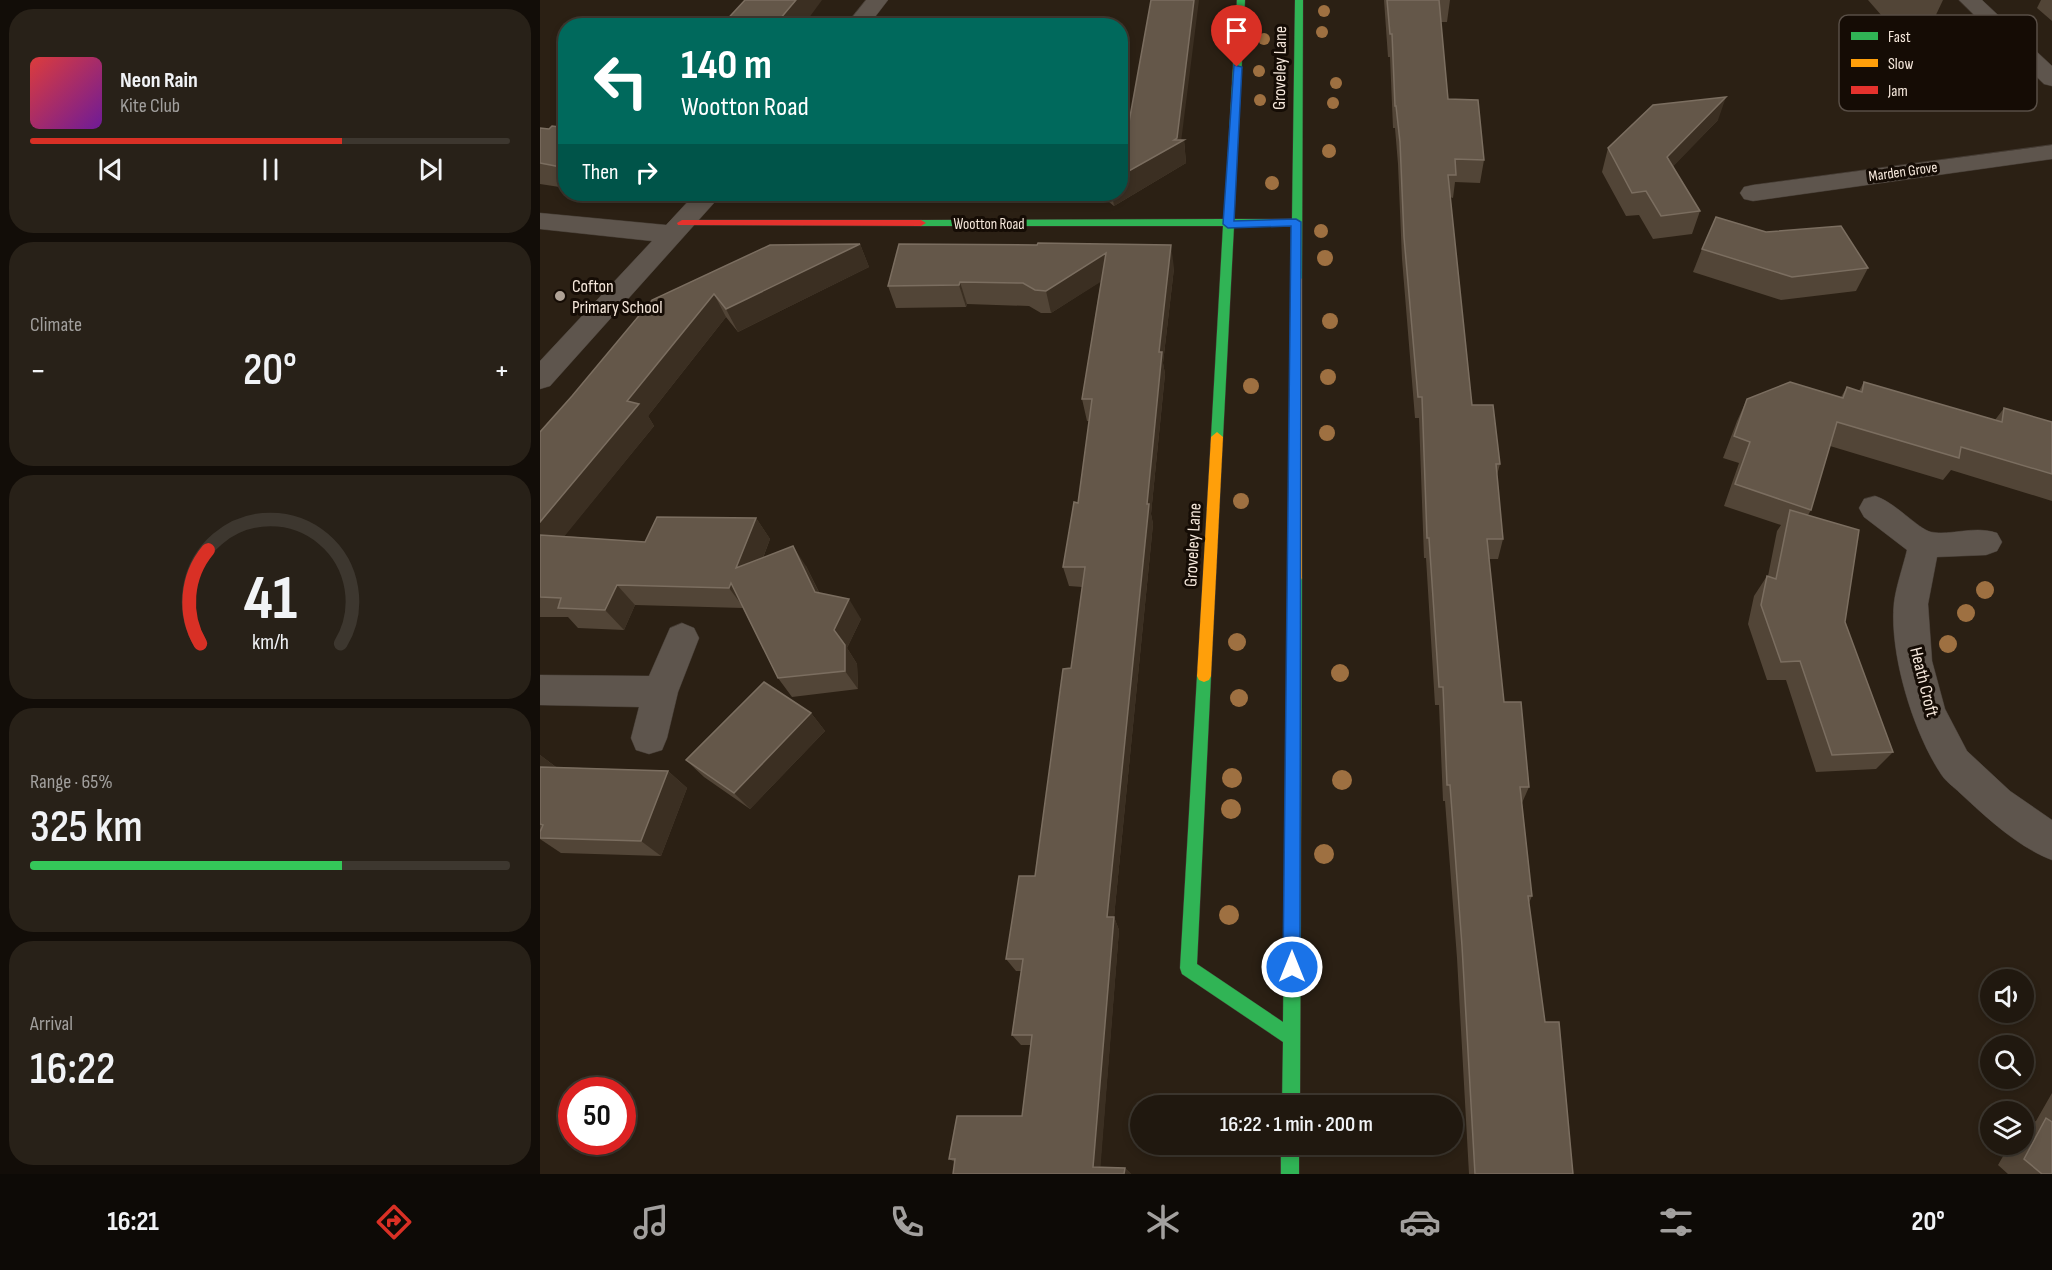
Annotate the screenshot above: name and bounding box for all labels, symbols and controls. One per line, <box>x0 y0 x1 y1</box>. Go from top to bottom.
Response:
pin <box>1211 5 1262 67</box>
icon: arrive <box>1220 14 1253 47</box>
legend <box>1839 15 2037 111</box>
street label: Groveley Lane <box>1269 26 1291 110</box>
text: Fast <box>1888 28 1911 47</box>
text: 140 m <box>681 40 772 91</box>
icon: left <box>582 42 660 120</box>
text: Slow <box>1888 55 1913 74</box>
text: Neon Rain <box>120 67 198 94</box>
text: Jam <box>1887 82 1908 101</box>
text: Wootton Road <box>681 91 809 123</box>
text: Kite Club <box>120 94 180 118</box>
icon: previous <box>94 153 127 186</box>
icon: pause <box>254 153 287 186</box>
icon: next <box>414 153 447 186</box>
icon: right <box>630 156 663 189</box>
street label: Marden Grove <box>1867 158 1939 186</box>
text: Then <box>582 159 618 186</box>
street label: Wootton Road <box>954 215 1025 234</box>
place label: Cofton Primary School <box>572 276 663 318</box>
marker: Cofton Primary School <box>553 289 567 303</box>
text: Climate <box>30 313 82 337</box>
text: 20° <box>243 343 297 398</box>
text: − <box>30 351 46 391</box>
text: + <box>494 351 510 391</box>
street label: Groveley Lane <box>1180 502 1206 588</box>
text: 41 <box>243 562 297 637</box>
text: km/h <box>251 630 289 655</box>
street label: Heath Croft <box>1905 645 1943 719</box>
text: Range · 65% <box>30 770 113 794</box>
text: 325 km <box>30 800 143 855</box>
position arrow <box>1260 935 1324 999</box>
map controls <box>1980 969 2034 1155</box>
button: sound <box>1980 969 2034 1023</box>
text: Arrival <box>30 1012 73 1036</box>
button: search <box>1980 1035 2034 1089</box>
text: 16:22 <box>30 1042 115 1097</box>
speed limit sign: 50 <box>558 1077 636 1155</box>
button: layers <box>1980 1101 2034 1155</box>
text: 16:22 · 1 min · 200 m <box>1220 1111 1373 1138</box>
icon: directions <box>373 1201 415 1243</box>
icon: music <box>630 1201 672 1243</box>
icon: phone <box>886 1201 928 1243</box>
icon: climate <box>1142 1201 1184 1243</box>
icon: car <box>1399 1201 1441 1243</box>
icon: filters <box>1655 1201 1697 1243</box>
text: 16:21 <box>107 1206 159 1238</box>
text: 20° <box>1912 1206 1945 1238</box>

